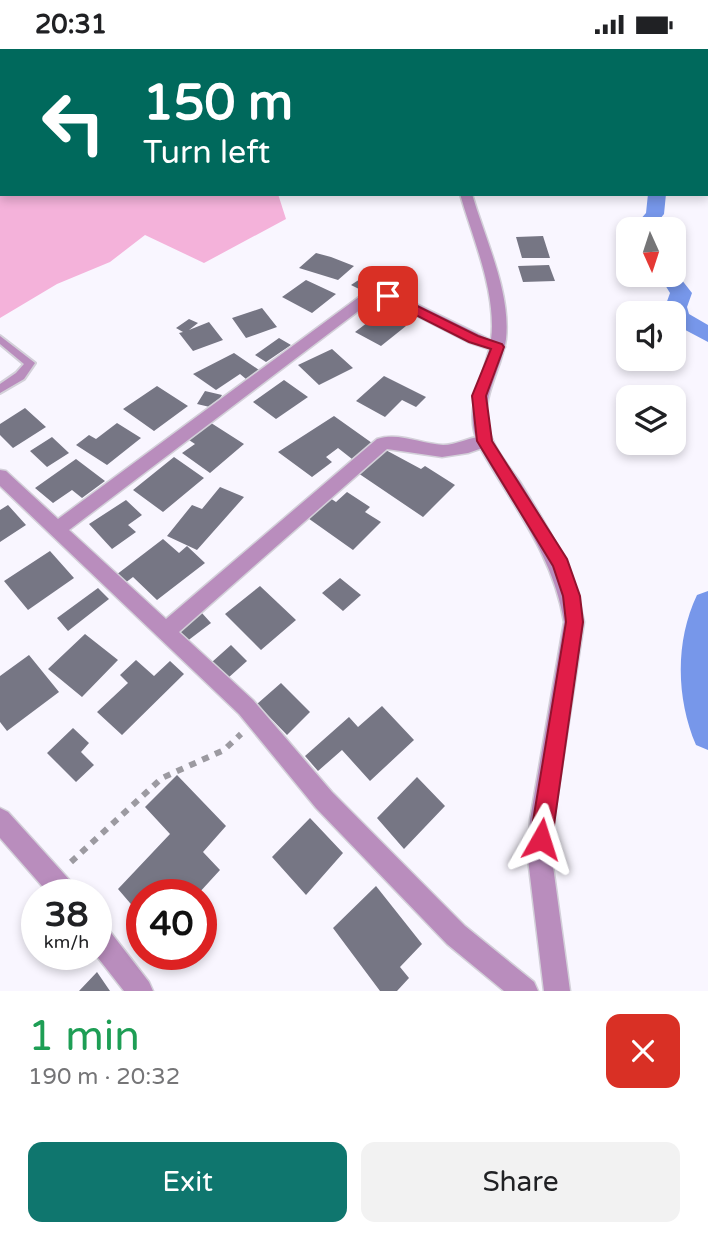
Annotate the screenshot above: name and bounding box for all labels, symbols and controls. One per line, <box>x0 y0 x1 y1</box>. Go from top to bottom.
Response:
text: 20:31 <box>35 9 107 40</box>
text: 150 m <box>143 74 293 133</box>
icon: left <box>28 77 119 168</box>
text: Turn left <box>143 134 270 172</box>
north arrow <box>616 217 686 287</box>
map controls <box>616 217 686 455</box>
pin <box>358 266 418 326</box>
icon: arrive <box>369 277 407 315</box>
button: sound <box>616 301 686 371</box>
button: layers <box>616 385 686 455</box>
position arrow <box>504 802 578 876</box>
speed limit sign: 40 <box>126 879 217 970</box>
text: 38 <box>45 894 88 936</box>
text: km/h <box>44 931 89 953</box>
text: 1 min <box>28 1011 140 1062</box>
button: close <box>606 1014 680 1088</box>
text: 190 m · 20:32 <box>28 1063 180 1091</box>
button: Exit <box>28 1142 347 1222</box>
button: Share <box>361 1142 680 1222</box>

